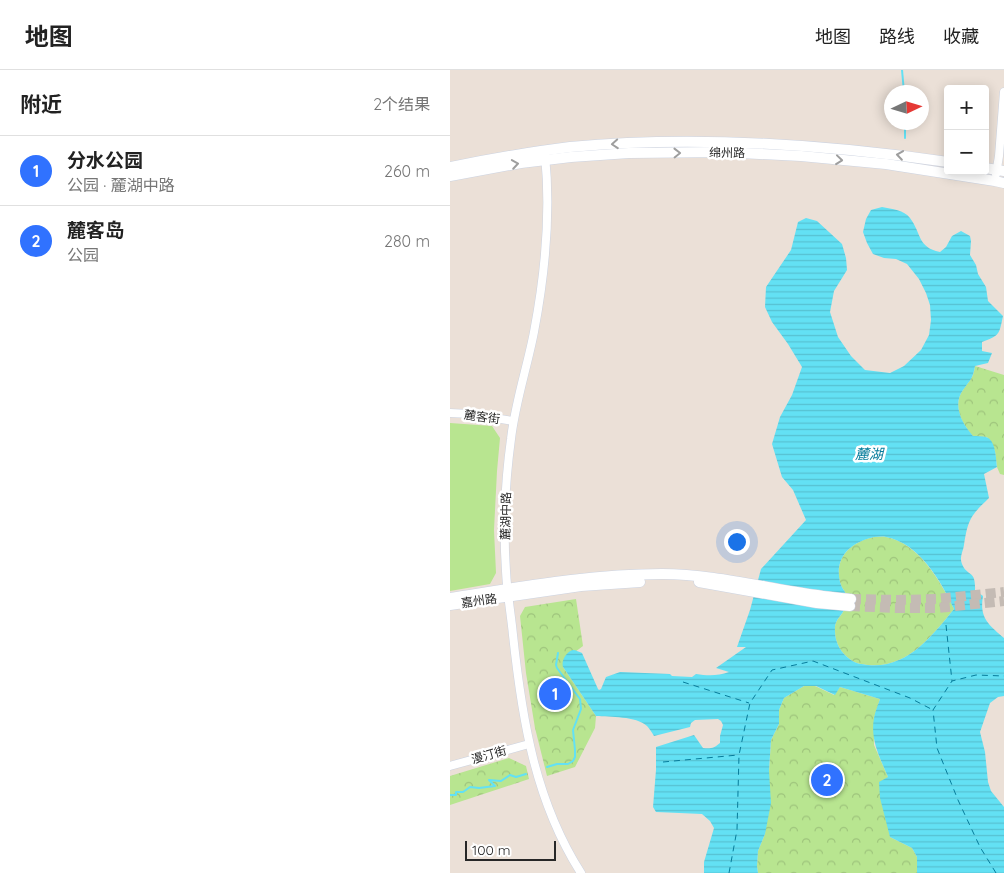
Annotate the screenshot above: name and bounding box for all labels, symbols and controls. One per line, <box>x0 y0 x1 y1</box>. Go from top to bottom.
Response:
text: 地图 <box>25 21 73 51</box>
text: 地图 <box>815 25 851 48</box>
text: 路线 <box>879 25 915 48</box>
text: 收藏 <box>943 25 979 48</box>
north arrow <box>884 85 929 130</box>
map controls <box>944 85 989 175</box>
button: + <box>944 85 989 130</box>
text: 附近 <box>20 91 62 117</box>
text: 2个结果 <box>373 94 430 114</box>
button: − <box>944 130 989 175</box>
one-way arrow <box>611 138 619 149</box>
street label: 绵州路 <box>709 145 745 160</box>
text: 分水公园 <box>67 148 143 172</box>
one-way arrow <box>674 148 681 158</box>
one-way arrow <box>895 150 903 161</box>
one-way arrow <box>836 154 844 165</box>
one-way arrow <box>511 160 520 170</box>
text: 1 <box>33 161 39 181</box>
text: 260 m <box>384 161 430 181</box>
text: 公园 · 麓湖中路 <box>67 175 175 195</box>
text: 麓客岛 <box>67 218 124 242</box>
text: 2 <box>31 231 41 251</box>
text: 280 m <box>384 231 430 251</box>
text: 公园 <box>67 245 99 265</box>
street label: 麓客街 <box>463 407 501 426</box>
water label: 麓湖 <box>855 445 885 463</box>
street label: 麓湖中路 <box>498 492 513 540</box>
your location <box>724 529 750 555</box>
street label: 嘉州路 <box>460 591 498 610</box>
pin: 1 <box>539 675 571 713</box>
street label: 漫汀街 <box>469 742 508 767</box>
pin: 2 <box>811 761 843 799</box>
scale bar <box>465 838 556 861</box>
text: 100 m <box>472 841 510 859</box>

